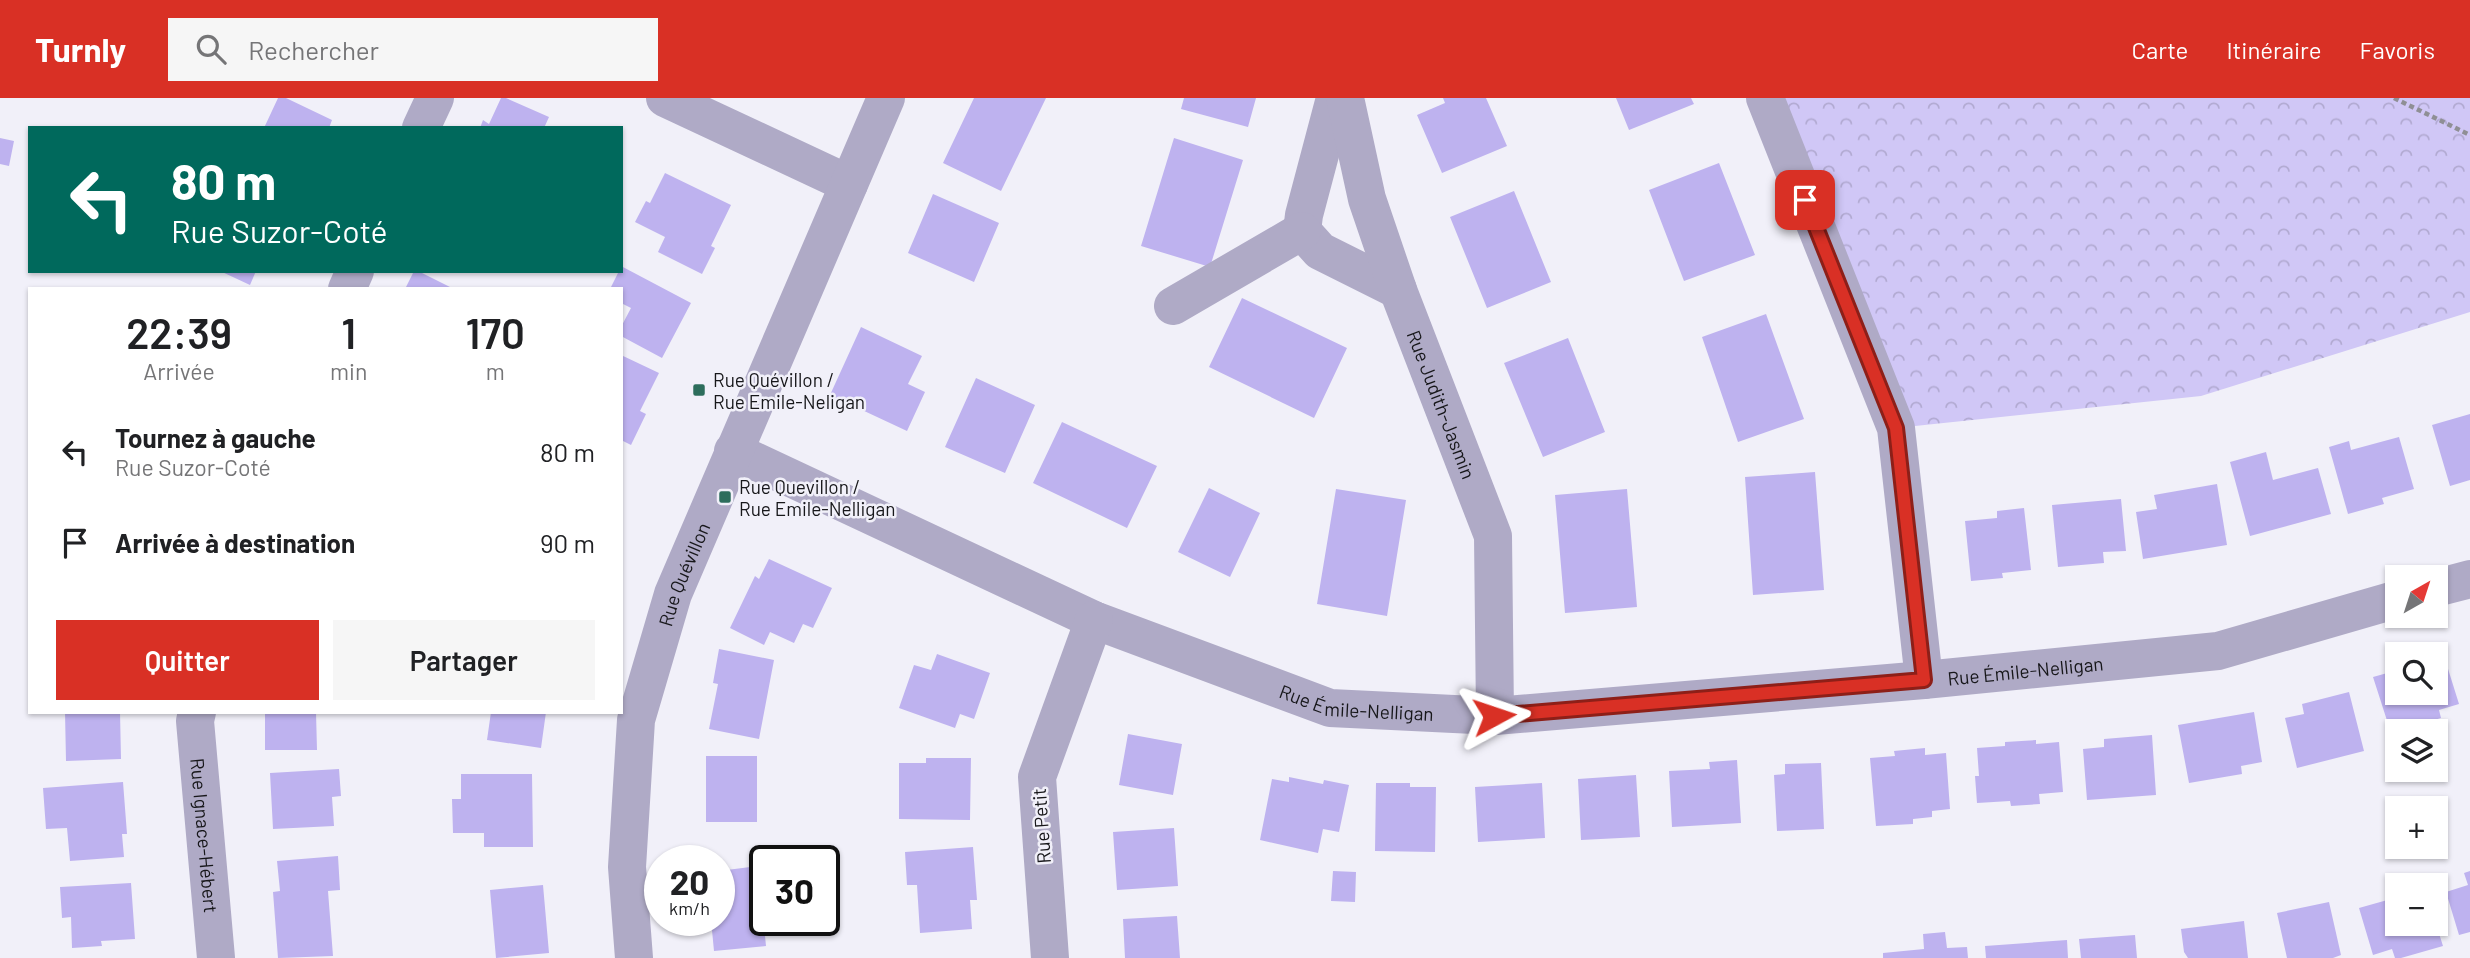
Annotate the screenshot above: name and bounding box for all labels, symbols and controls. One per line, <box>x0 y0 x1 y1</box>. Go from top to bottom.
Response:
search box <box>168 18 658 81</box>
text: Turnly <box>35 29 126 69</box>
icon: search <box>192 30 230 68</box>
text: Rechercher <box>248 34 379 65</box>
text: Carte <box>2132 35 2188 64</box>
text: Itinéraire <box>2226 35 2322 64</box>
text: Favoris <box>2360 35 2435 64</box>
text: 80 m <box>171 151 276 210</box>
icon: left <box>56 154 147 245</box>
pin <box>1775 170 1835 230</box>
icon: arrive <box>1786 181 1824 219</box>
text: Rue Suzor-Coté <box>171 211 388 249</box>
text: 22:39 <box>126 307 232 357</box>
text: 1 <box>341 307 356 357</box>
text: 170 <box>466 307 525 357</box>
street label: Rue Judith-Jasmin <box>1403 327 1481 482</box>
text: Arrivée <box>143 357 215 385</box>
text: min <box>330 357 367 385</box>
text: m <box>486 357 505 385</box>
place label: Rue Quévillon / Rue Emile-Neligan <box>713 368 865 413</box>
marker: Rue Quévillon / Rue Emile-Neligan <box>691 382 707 398</box>
text: Tournez à gauche <box>115 422 316 453</box>
icon: left <box>56 433 94 471</box>
text: 80 m <box>540 436 595 467</box>
text: Rue Suzor-Coté <box>115 453 271 481</box>
place label: Rue Quevillon / Rue Emile-Nelligan <box>739 475 895 520</box>
marker: Rue Quevillon / Rue Emile-Nelligan <box>717 489 733 505</box>
street label: Rue Quévillon <box>653 519 714 629</box>
icon: arrive <box>56 524 94 562</box>
text: Arrivée à destination <box>115 527 355 558</box>
text: 90 m <box>540 527 595 558</box>
north arrow <box>2385 565 2448 628</box>
map controls <box>2385 565 2448 936</box>
button: Quitter <box>56 620 319 700</box>
button: Partager <box>333 620 595 700</box>
button: search <box>2385 642 2448 705</box>
street label: Rue Émile-Nelligan <box>1946 651 2104 689</box>
street label: Rue Émile-Nelligan <box>1277 679 1434 725</box>
position arrow <box>1457 679 1531 753</box>
button: layers <box>2385 719 2448 782</box>
street label: Rue Ignace-Hébert <box>187 757 223 914</box>
street label: Rue Petit <box>1027 788 1055 864</box>
button: + <box>2385 796 2448 859</box>
speed limit sign: 30 <box>749 845 840 936</box>
text: 20 <box>670 860 709 902</box>
button: − <box>2385 873 2448 936</box>
text: km/h <box>669 897 710 919</box>

